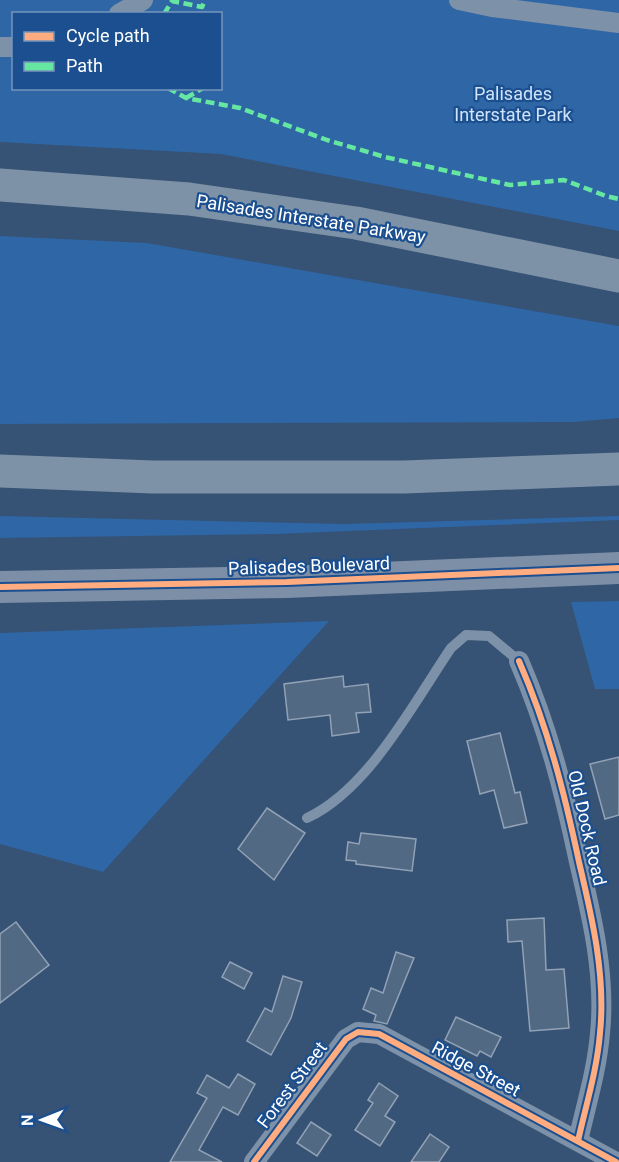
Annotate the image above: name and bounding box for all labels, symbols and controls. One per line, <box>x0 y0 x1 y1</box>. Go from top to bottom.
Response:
legend <box>12 12 222 90</box>
text: Cycle path <box>66 25 150 46</box>
text: Path <box>66 55 103 76</box>
park label: Palisades Interstate Park <box>454 83 573 125</box>
street label: Palisades Interstate Parkway <box>195 190 428 247</box>
street label: Palisades Boulevard <box>228 552 390 579</box>
street label: Old Dock Road <box>564 768 611 888</box>
street label: Ridge Street <box>428 1036 524 1101</box>
street label: Forest Street <box>252 1037 331 1132</box>
north arrow <box>12 1090 72 1150</box>
text: N <box>18 1114 37 1126</box>

